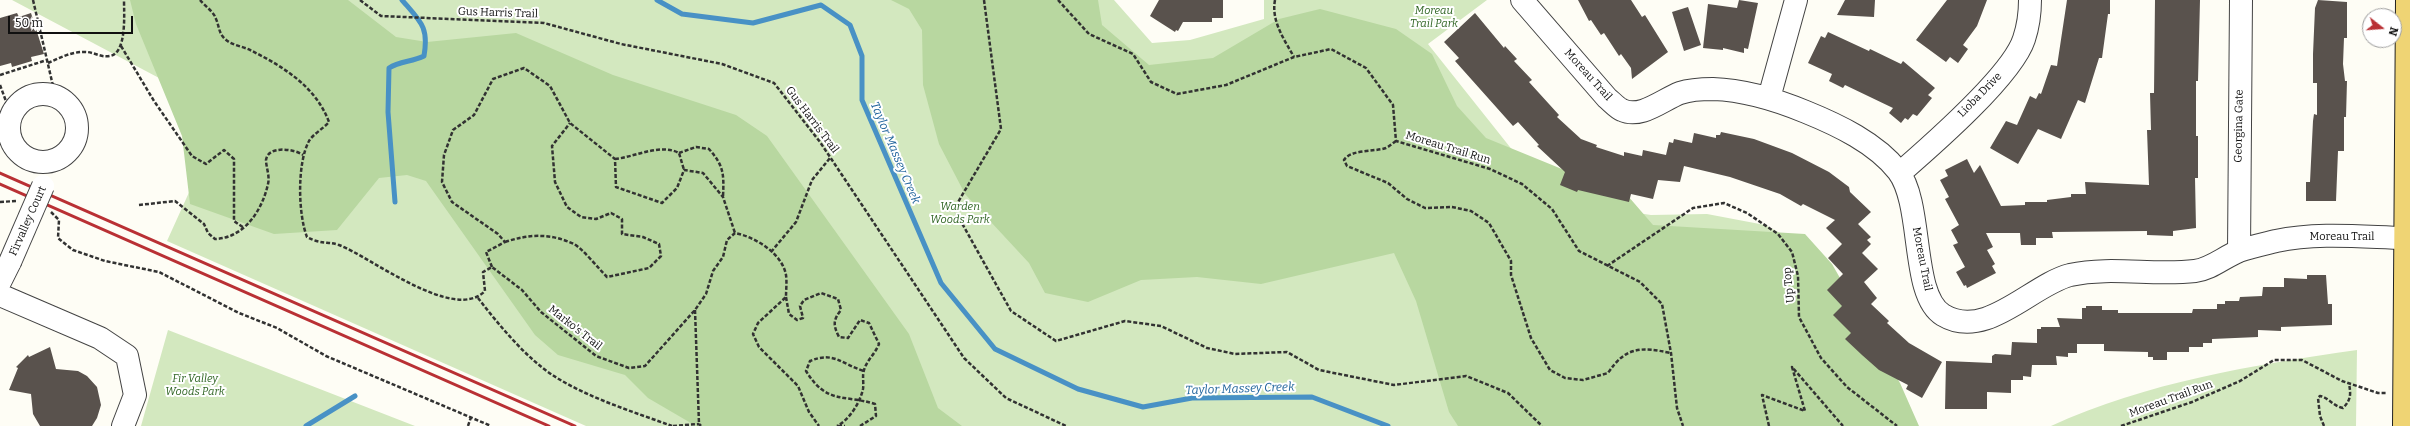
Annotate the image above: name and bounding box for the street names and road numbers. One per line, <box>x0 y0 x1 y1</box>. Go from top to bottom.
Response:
street label: Gus Harris Trail <box>458 5 538 21</box>
street label: Moreau Trail <box>1561 47 1615 103</box>
street label: Lioba Drive <box>1955 70 2005 120</box>
street label: Gus Harris Trail <box>783 84 841 156</box>
street label: Georgina Gate <box>2232 89 2246 163</box>
street label: Moreau Trail Run <box>1404 129 1492 167</box>
street label: Firvalley Court <box>7 184 49 258</box>
street label: Moreau Trail <box>1909 226 1935 292</box>
street label: Moreau Trail <box>2310 230 2374 244</box>
street label: Up Top <box>1781 267 1797 303</box>
street label: Marko's Trail <box>545 303 605 353</box>
street label: Moreau Trail Run <box>2127 378 2215 420</box>

